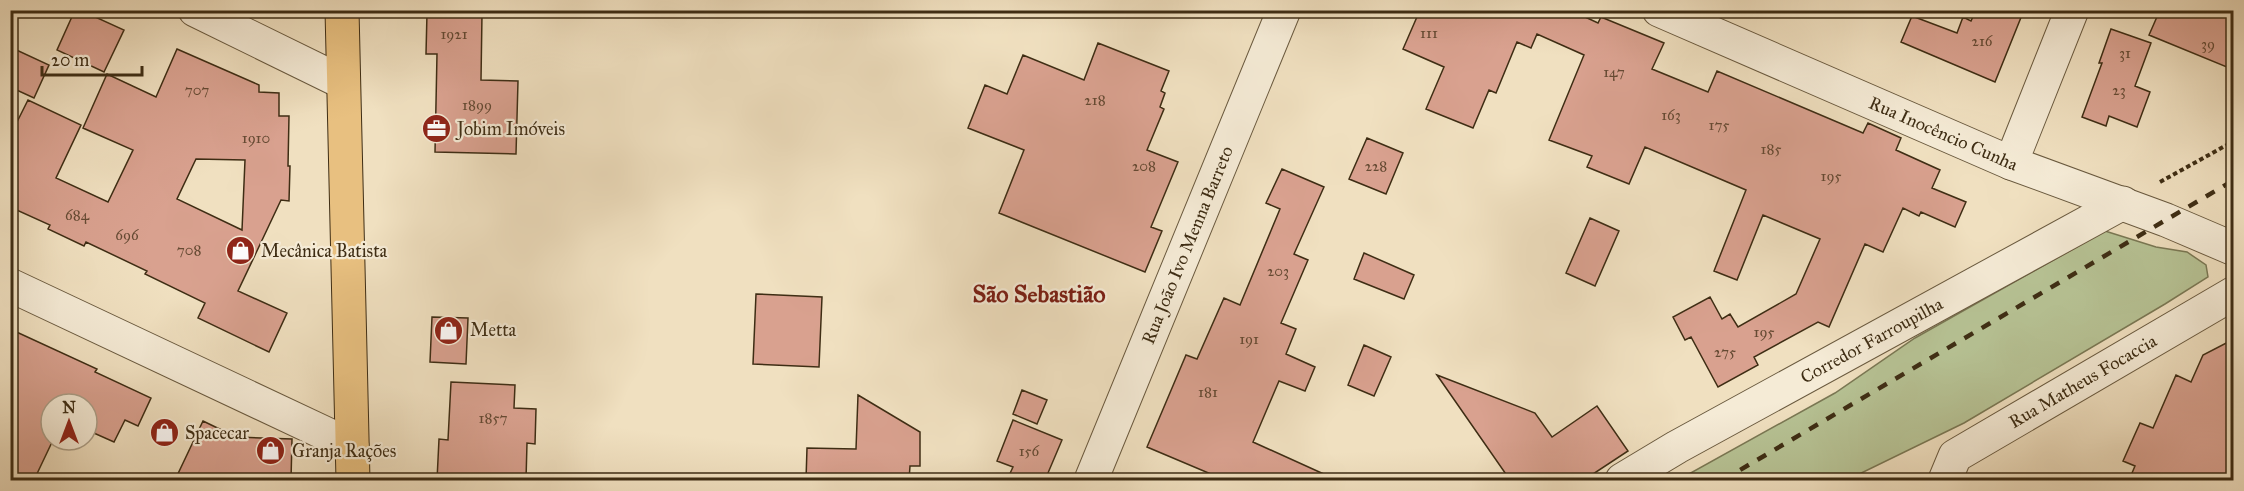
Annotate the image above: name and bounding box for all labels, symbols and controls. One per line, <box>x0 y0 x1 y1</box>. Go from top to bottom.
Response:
house number: 111 <box>1420 24 1438 42</box>
house number: 1921 <box>440 25 468 43</box>
house number: 216 <box>1972 32 1994 50</box>
house number: 39 <box>2201 35 2215 53</box>
scale bar <box>42 39 142 77</box>
house number: 31 <box>2119 44 2131 62</box>
text: 20 m <box>51 49 89 71</box>
house number: 147 <box>1603 63 1625 81</box>
house number: 707 <box>185 81 209 99</box>
house number: 23 <box>2112 81 2126 99</box>
house number: 218 <box>1084 91 1106 109</box>
street label: Rua Inocêncio Cunha <box>1866 92 2021 176</box>
house number: 1899 <box>462 96 492 114</box>
house number: 163 <box>1661 106 1681 124</box>
office icon: Jobim Imóveis <box>420 113 452 145</box>
house number: 175 <box>1709 116 1729 134</box>
place label: Jobim Imóveis <box>455 118 565 141</box>
house number: 1910 <box>242 129 270 147</box>
house number: 185 <box>1761 140 1781 158</box>
street label: Rua João Ivo Menna Barreto <box>1137 143 1238 347</box>
house number: 208 <box>1132 157 1156 175</box>
house number: 228 <box>1365 157 1387 175</box>
house number: 195 <box>1821 167 1841 185</box>
house number: 684 <box>65 206 90 224</box>
house number: 696 <box>115 226 140 244</box>
shop icon: Mecânica Batista <box>224 235 256 267</box>
place label: Mecânica Batista <box>261 240 388 262</box>
house number: 708 <box>177 241 201 259</box>
house number: 203 <box>1267 262 1289 280</box>
district label: São Sebastião <box>972 279 1106 309</box>
street label: Corredor Farroupilha <box>1797 293 1947 388</box>
shop icon: Metta <box>433 314 465 346</box>
place label: Metta <box>470 319 517 341</box>
house number: 195 <box>1754 323 1774 341</box>
street label: Rua Matheus Focaccia <box>2005 329 2161 433</box>
house number: 191 <box>1239 330 1259 348</box>
house number: 275 <box>1714 343 1736 361</box>
house number: 181 <box>1198 383 1218 401</box>
north arrow <box>39 392 99 452</box>
text: N <box>62 398 76 417</box>
house number: 1857 <box>479 409 507 427</box>
shop icon: Spacecar <box>148 417 180 449</box>
place label: Spacecar <box>185 422 249 444</box>
shop icon: Granja Rações <box>255 435 287 467</box>
place label: Granja Rações <box>292 440 396 462</box>
house number: 156 <box>1019 442 1041 460</box>

